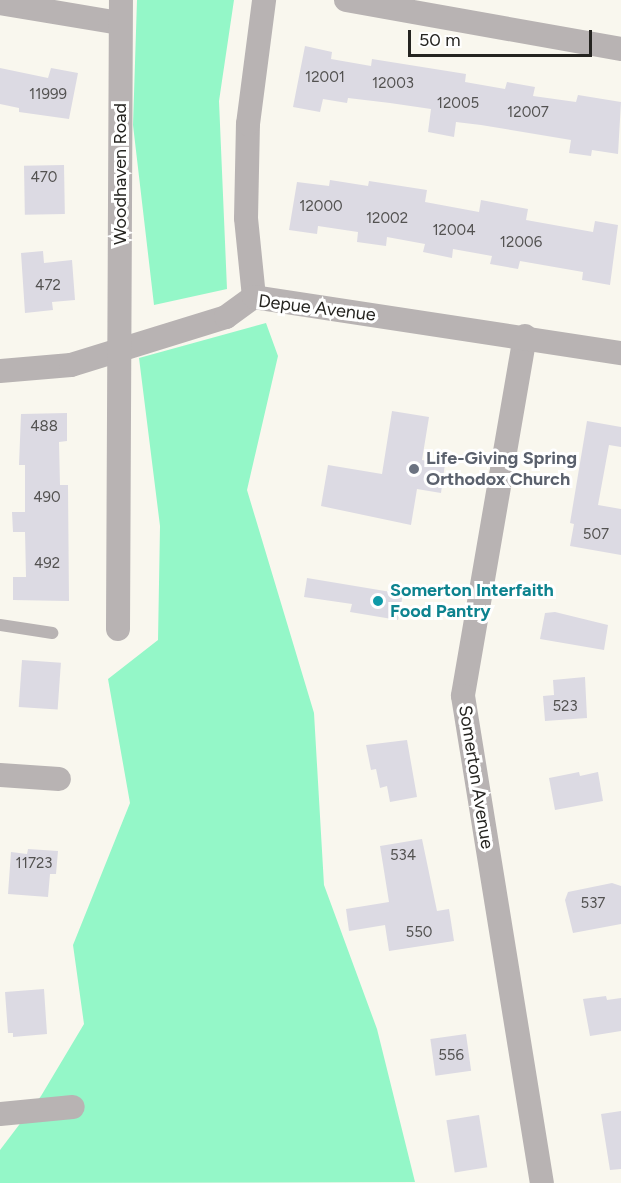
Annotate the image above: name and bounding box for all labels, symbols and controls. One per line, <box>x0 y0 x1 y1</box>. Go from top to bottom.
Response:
scale bar <box>411 18 596 56</box>
text: 50 m <box>419 29 461 51</box>
house number: 12001 <box>305 69 345 87</box>
house number: 12003 <box>372 75 414 93</box>
house number: 11999 <box>29 86 67 104</box>
house number: 12005 <box>437 95 479 113</box>
street label: Woodhaven Road <box>109 103 131 245</box>
house number: 12007 <box>507 104 549 122</box>
house number: 470 <box>31 169 57 187</box>
house number: 12000 <box>299 198 343 216</box>
house number: 12002 <box>366 210 408 228</box>
house number: 12004 <box>432 222 476 240</box>
house number: 12006 <box>500 234 542 252</box>
house number: 472 <box>35 277 61 295</box>
street label: Depue Avenue <box>257 290 377 326</box>
house number: 488 <box>30 418 58 436</box>
place label: Life-Giving Spring Orthodox Church <box>426 448 577 490</box>
marker: Life-Giving Spring Orthodox Church <box>407 462 421 476</box>
house number: 490 <box>33 489 61 507</box>
house number: 507 <box>583 526 609 544</box>
house number: 492 <box>34 555 60 573</box>
place label: Somerton Interfaith Food Pantry <box>390 580 554 622</box>
marker: Somerton Interfaith Food Pantry <box>371 594 385 608</box>
house number: 523 <box>552 698 578 716</box>
street label: Somerton Avenue <box>454 704 498 850</box>
house number: 534 <box>390 847 416 865</box>
house number: 11723 <box>16 855 52 873</box>
house number: 537 <box>581 895 605 913</box>
house number: 550 <box>406 924 432 942</box>
house number: 556 <box>438 1047 464 1065</box>

